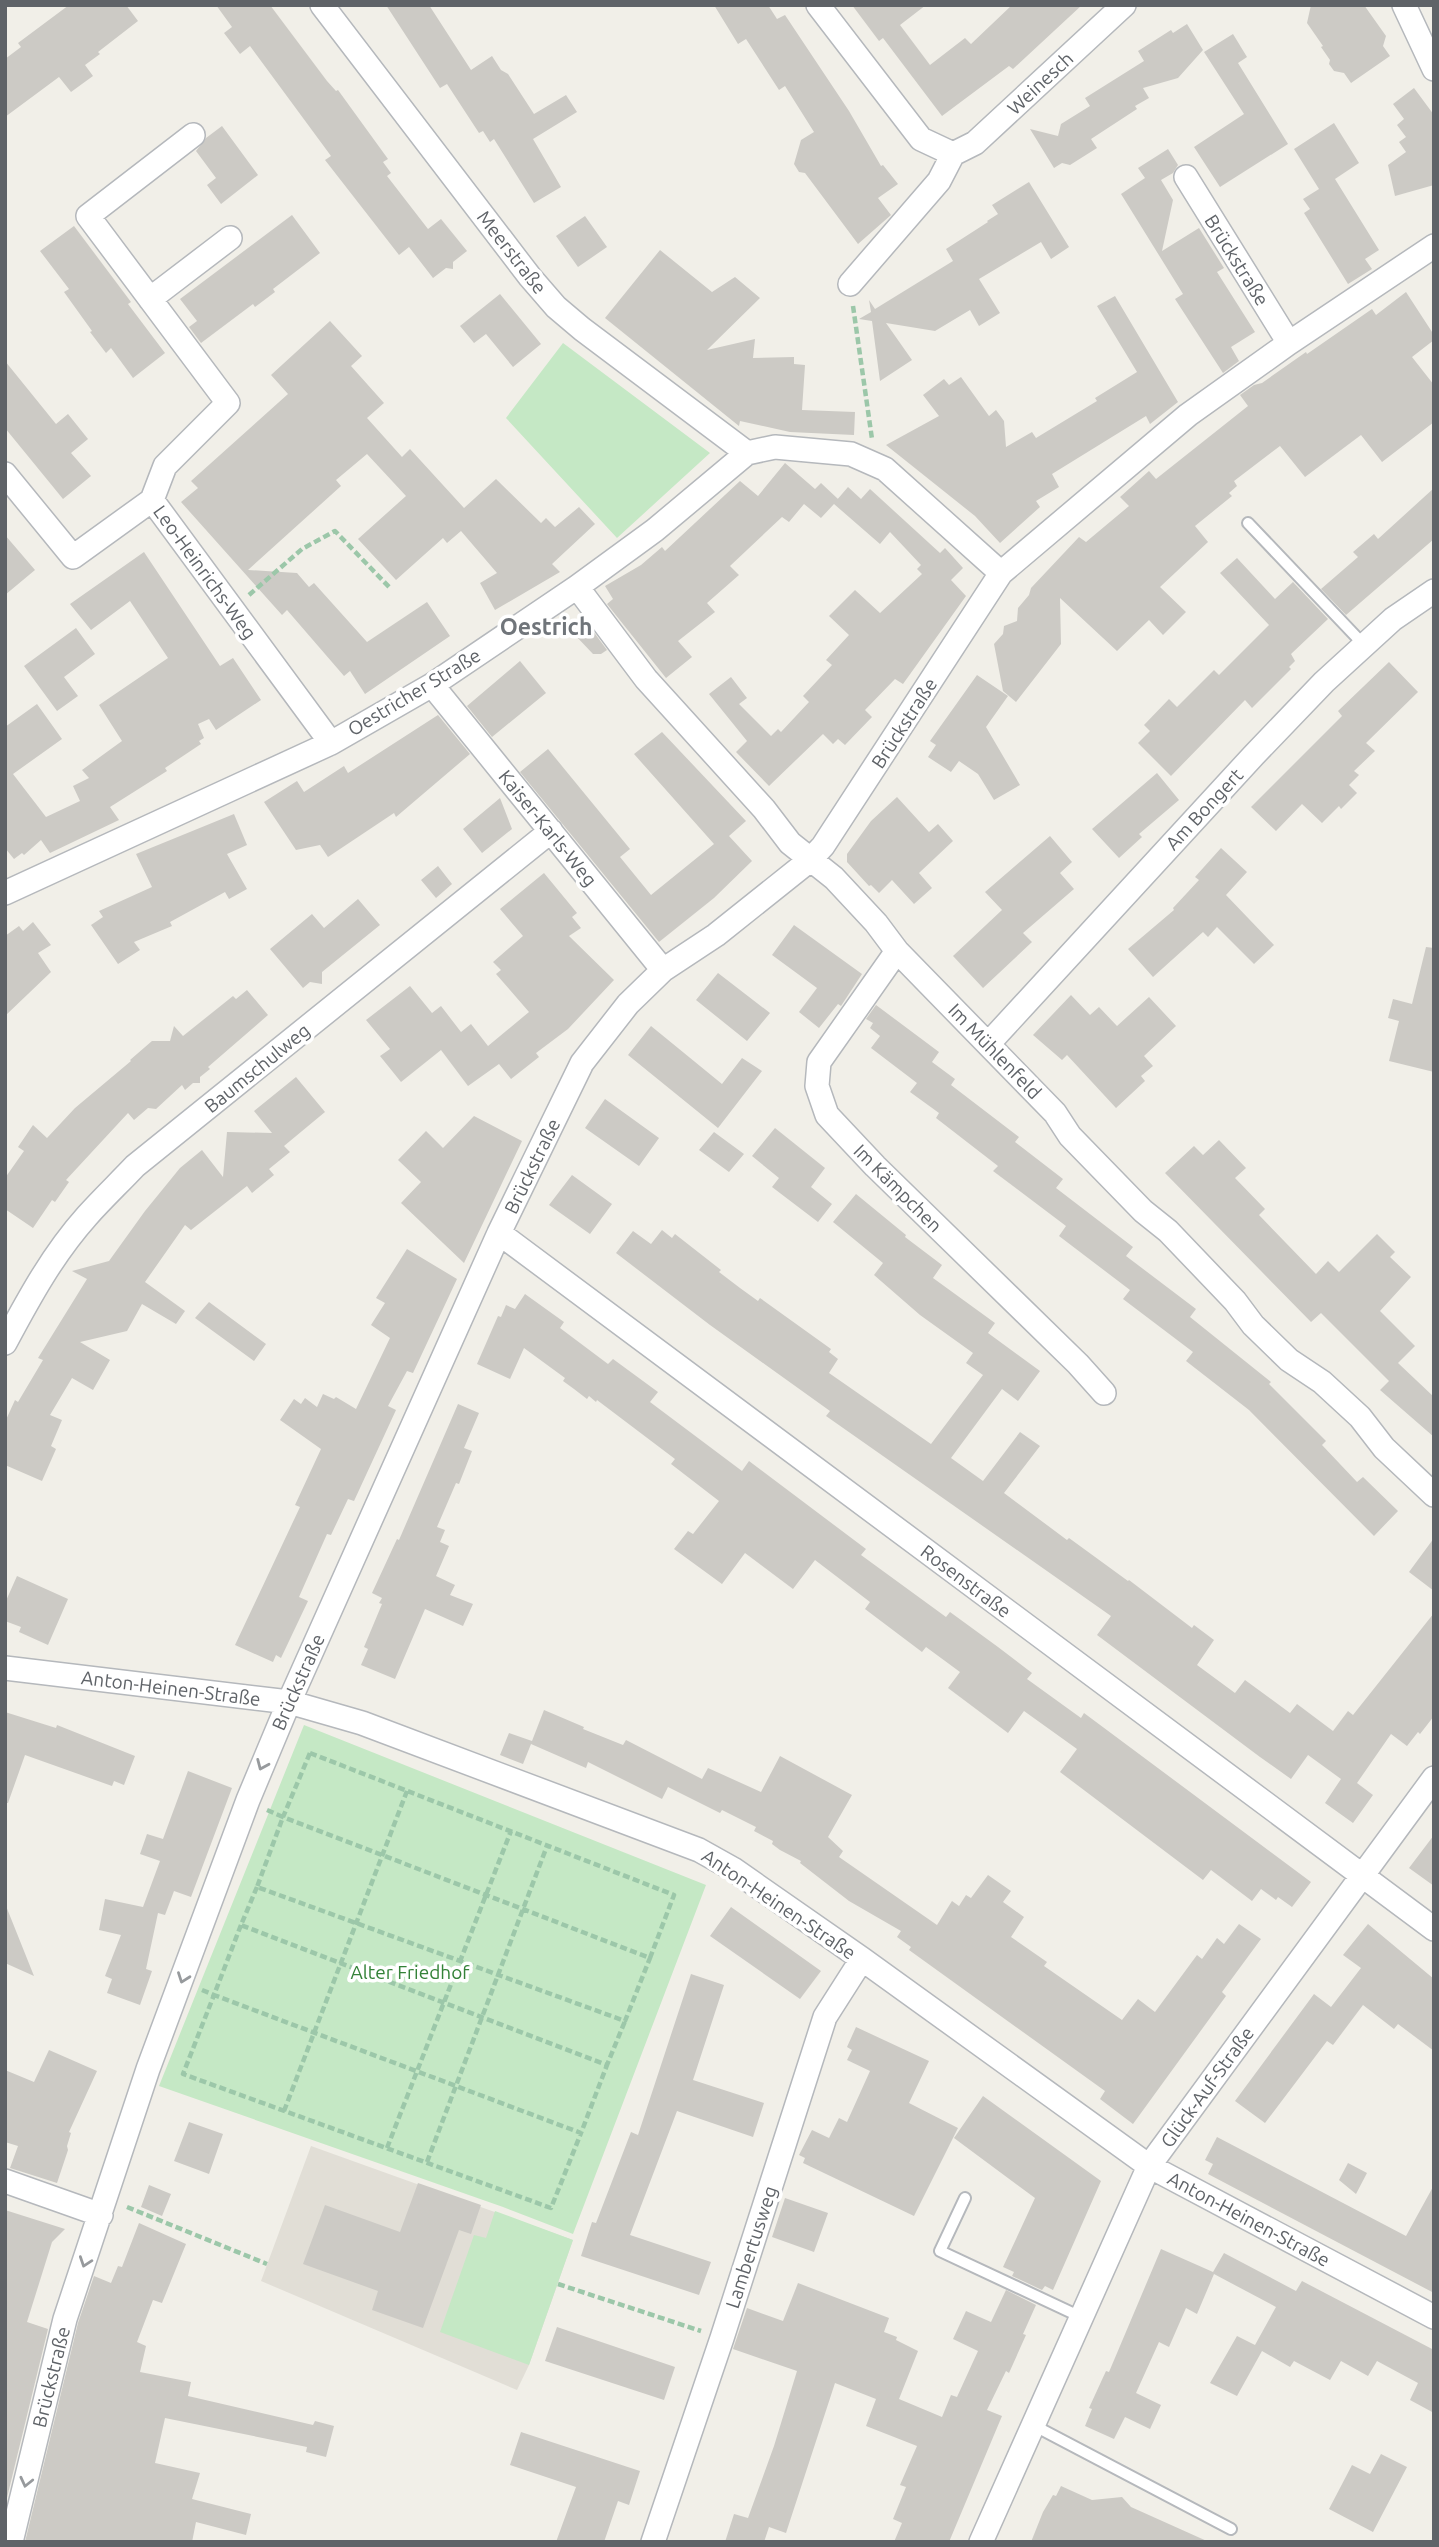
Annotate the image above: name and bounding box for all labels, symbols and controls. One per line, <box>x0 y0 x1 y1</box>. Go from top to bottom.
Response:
street label: Weinesch <box>1003 47 1077 119</box>
street label: Meerstraße <box>473 206 551 298</box>
street label: Brückstraße <box>1200 210 1274 310</box>
street label: Leo-Heinrichs-Weg <box>149 501 261 643</box>
district label: Oestrich <box>500 614 592 639</box>
street label: Oestricher Straße <box>344 644 484 740</box>
street label: Brückstraße <box>867 674 941 772</box>
street label: Am Bongert <box>1161 763 1248 854</box>
street label: Kaiser-Karls-Weg <box>494 766 602 890</box>
street label: Im Mühlenfeld <box>944 999 1046 1103</box>
street label: Baumschulweg <box>200 1019 314 1117</box>
street label: Brückstraße <box>500 1115 564 1217</box>
street label: Im Kämpchen <box>849 1139 947 1237</box>
street label: Rosenstraße <box>917 1540 1015 1622</box>
street label: Brückstraße <box>267 1630 329 1734</box>
street label: Anton-Heinen-Straße <box>80 1666 262 1710</box>
one-way arrow <box>257 1758 271 1770</box>
street label: Anton-Heinen-Straße <box>698 1844 860 1964</box>
park label: Alter Friedhof <box>350 1961 470 1983</box>
one-way arrow <box>177 1972 191 1984</box>
street label: Glück-Auf-Straße <box>1156 2022 1258 2152</box>
street label: Anton-Heinen-Straße <box>1164 2167 1334 2271</box>
street label: Lambertusweg <box>721 2183 781 2311</box>
one-way arrow <box>79 2256 93 2268</box>
street label: Brückstraße <box>28 2324 74 2430</box>
one-way arrow <box>20 2476 34 2488</box>

